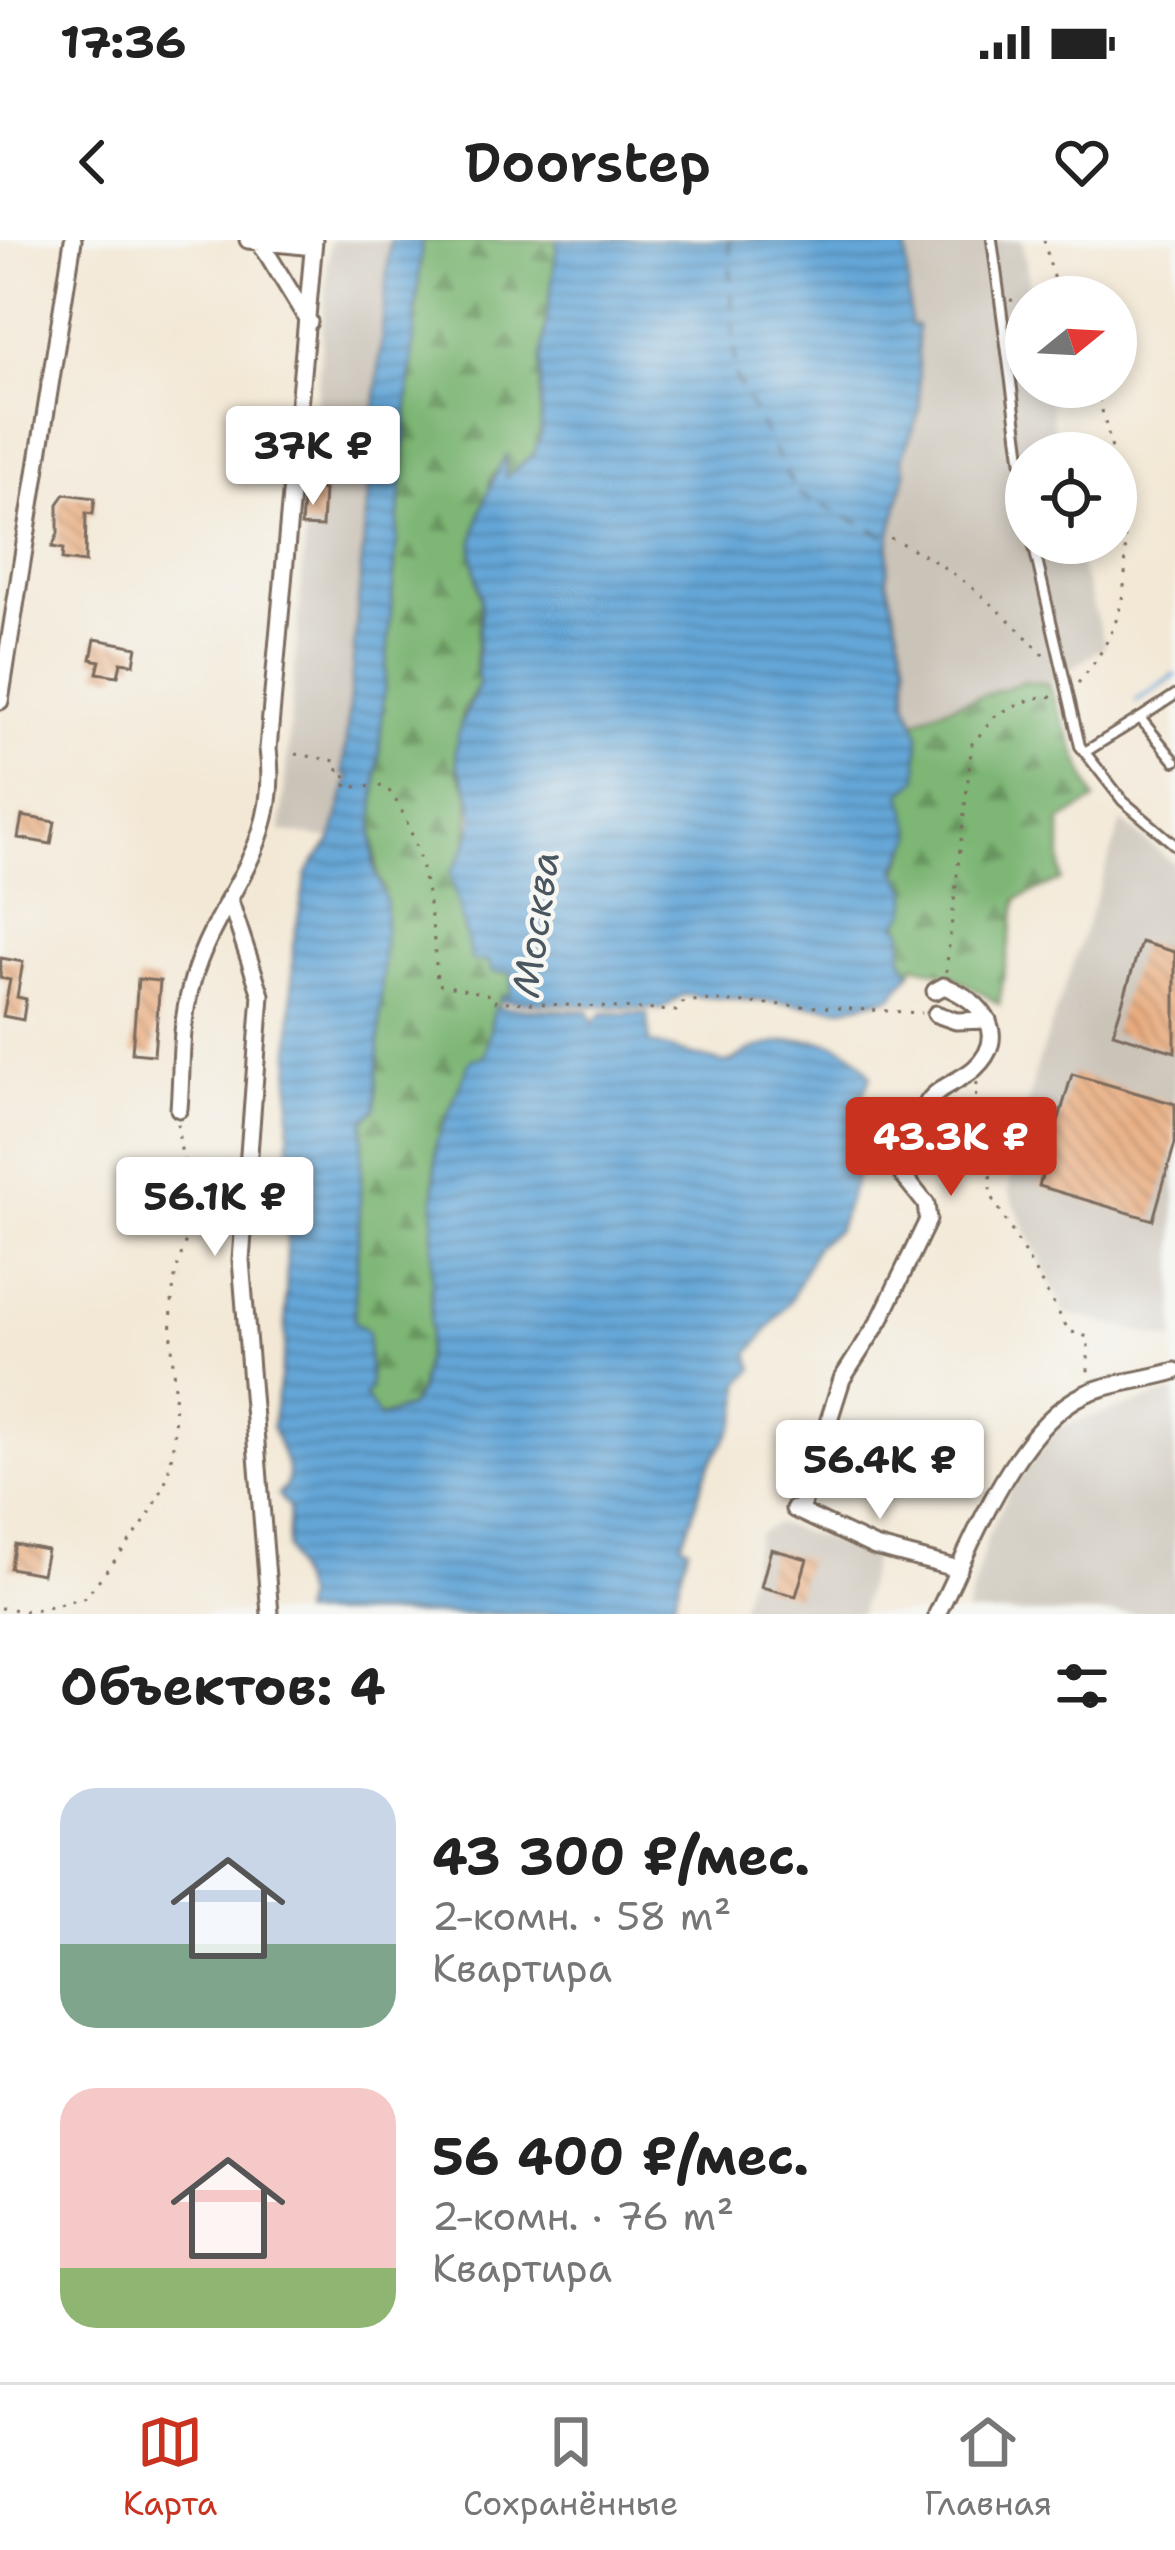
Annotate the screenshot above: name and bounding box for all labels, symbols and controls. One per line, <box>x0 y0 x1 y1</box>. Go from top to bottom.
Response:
text: 17:36 <box>60 12 187 72</box>
text: Doorstep <box>464 126 711 198</box>
icon: back <box>60 129 126 195</box>
icon: heart <box>1049 129 1115 195</box>
north arrow <box>1005 276 1137 408</box>
map controls <box>1005 276 1137 564</box>
pin: 37K ₽ <box>229 406 397 508</box>
text: 37K ₽ <box>253 419 373 471</box>
button: locate <box>1005 432 1137 564</box>
water label: Москва <box>499 848 571 1000</box>
pin: 43.3K ₽ <box>840 1097 1062 1199</box>
text: 43.3K ₽ <box>873 1110 1029 1162</box>
pin: 56.1K ₽ <box>104 1157 326 1259</box>
text: 56.1K ₽ <box>143 1170 287 1222</box>
pin: 56.4K ₽ <box>769 1420 991 1522</box>
text: 56.4K ₽ <box>803 1433 957 1485</box>
text: Объектов: 4 <box>60 1652 386 1720</box>
icon: filters <box>1049 1653 1115 1719</box>
text: 43 300 ₽/мес. <box>432 1822 810 1890</box>
icon: home <box>156 1836 300 1980</box>
text: 2-комн. · 58 m² <box>432 1890 731 1942</box>
text: Квартира <box>432 1942 612 1994</box>
text: 56 400 ₽/мес. <box>432 2122 809 2190</box>
icon: home <box>156 2136 300 2280</box>
text: 2-комн. · 76 m² <box>432 2190 734 2242</box>
text: Квартира <box>432 2242 612 2294</box>
tab: Карта <box>123 2409 217 2526</box>
tab: Сохранённые <box>463 2409 679 2526</box>
tab: Главная <box>924 2409 1052 2526</box>

